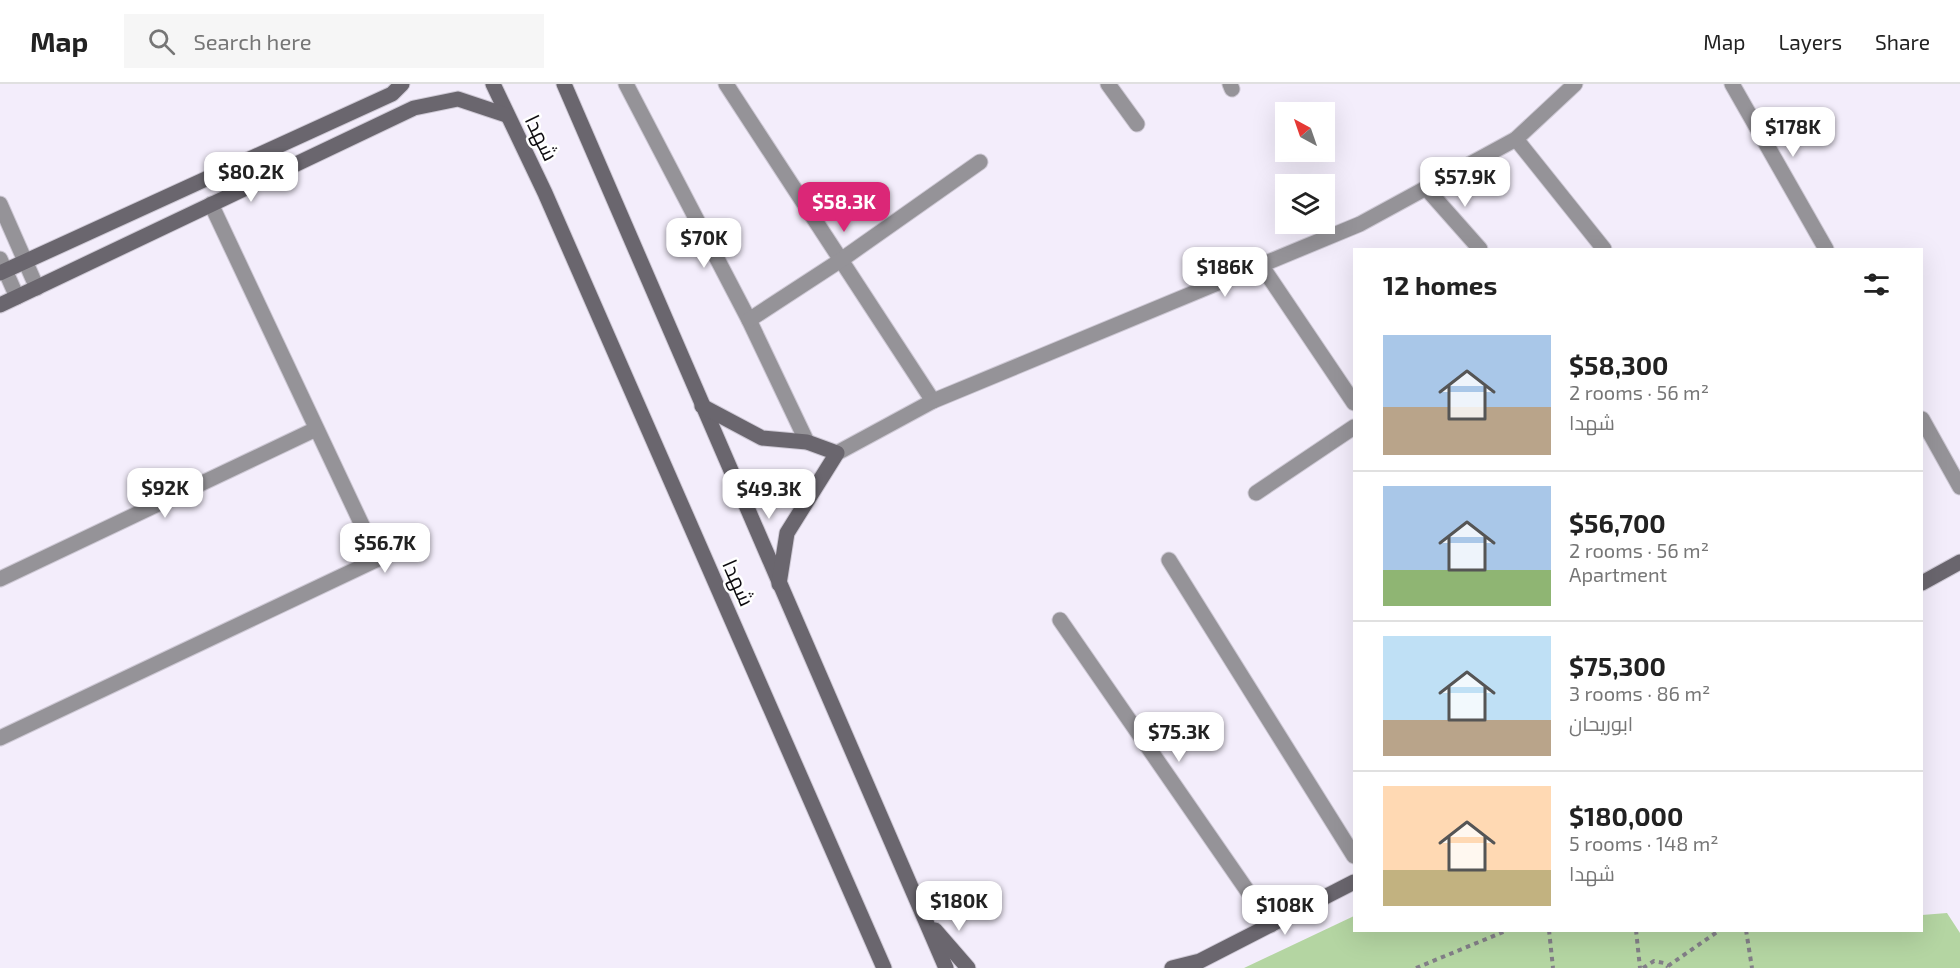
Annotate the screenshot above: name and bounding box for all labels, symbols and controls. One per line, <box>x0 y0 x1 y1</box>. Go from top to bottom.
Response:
search box <box>124 14 544 68</box>
text: Map <box>30 24 88 58</box>
icon: search <box>145 25 178 58</box>
text: Search here <box>193 28 312 54</box>
text: Map <box>1703 29 1745 54</box>
text: Layers <box>1778 29 1842 54</box>
text: Share <box>1875 29 1930 54</box>
north arrow <box>1275 102 1335 162</box>
map controls <box>1275 102 1335 234</box>
pin: $178K <box>1751 107 1835 158</box>
street label: شهدا <box>519 110 564 165</box>
text: $178K <box>1765 114 1821 138</box>
pin: $80.2K <box>202 152 300 203</box>
pin: $57.9K <box>1416 157 1514 208</box>
text: $80.2K <box>218 159 284 183</box>
text: $57.9K <box>1434 164 1496 188</box>
button: layers <box>1275 174 1335 234</box>
pin: $58.3K <box>795 182 893 233</box>
text: $58.3K <box>812 189 876 213</box>
pin: $70K <box>668 218 740 269</box>
text: $70K <box>680 225 728 249</box>
pin: $186K <box>1183 247 1267 298</box>
text: $186K <box>1196 254 1254 278</box>
icon: filters <box>1860 268 1893 301</box>
text: 12 homes <box>1383 269 1497 300</box>
text: $58,300 <box>1569 349 1668 380</box>
icon: home <box>1431 359 1503 431</box>
text: 2 rooms · 56 m² <box>1569 380 1709 404</box>
text: شهدا <box>1569 410 1615 434</box>
pin: $92K <box>129 468 201 519</box>
pin: $49.3K <box>720 469 818 520</box>
text: $92K <box>141 475 189 499</box>
text: $49.3K <box>736 476 802 500</box>
text: $56,700 <box>1569 507 1666 538</box>
icon: home <box>1431 510 1503 582</box>
pin: $56.7K <box>336 523 434 574</box>
text: $56.7K <box>354 530 416 554</box>
text: 2 rooms · 56 m² <box>1569 538 1709 562</box>
street label: شهدا <box>716 555 761 610</box>
text: Apartment <box>1569 562 1667 586</box>
text: $75,300 <box>1569 650 1666 681</box>
icon: home <box>1431 660 1503 732</box>
text: 3 rooms · 86 m² <box>1569 681 1710 705</box>
text: ابوریحان <box>1569 711 1633 735</box>
pin: $75.3K <box>1130 712 1228 763</box>
text: $75.3K <box>1148 719 1210 743</box>
text: $180,000 <box>1569 800 1683 831</box>
icon: home <box>1431 810 1503 882</box>
text: 5 rooms · 148 m² <box>1569 831 1719 855</box>
text: شهدا <box>1569 861 1615 885</box>
pin: $180K <box>917 881 1001 932</box>
pin: $108K <box>1243 885 1327 936</box>
text: $180K <box>930 888 988 912</box>
text: $108K <box>1256 892 1314 916</box>

